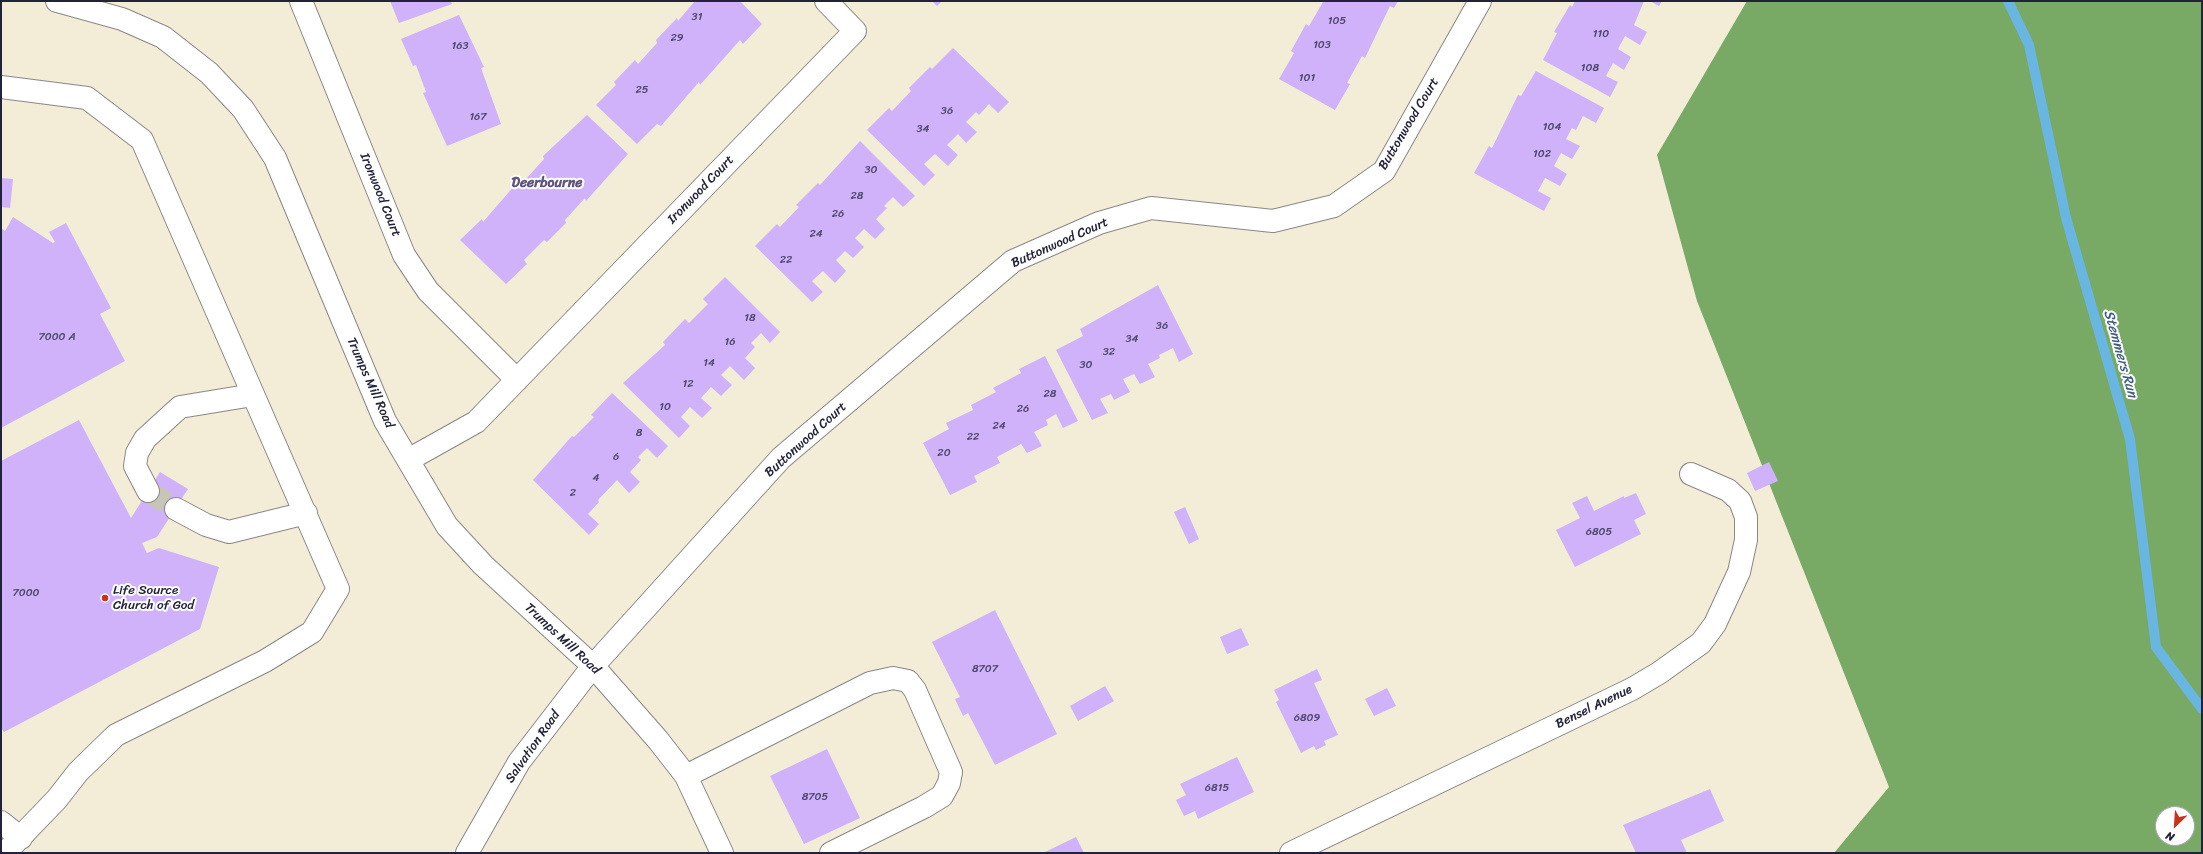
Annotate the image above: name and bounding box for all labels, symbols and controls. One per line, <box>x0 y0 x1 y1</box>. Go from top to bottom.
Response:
house number: 31 <box>692 10 702 24</box>
house number: 105 <box>1328 14 1346 28</box>
house number: 110 <box>1593 27 1609 41</box>
house number: 29 <box>670 31 684 45</box>
house number: 103 <box>1313 38 1331 52</box>
house number: 163 <box>451 39 469 53</box>
house number: 108 <box>1581 61 1599 75</box>
house number: 101 <box>1299 71 1315 85</box>
street label: Buttonwood Court <box>1375 75 1443 173</box>
house number: 25 <box>635 83 649 97</box>
house number: 36 <box>941 104 953 118</box>
house number: 167 <box>469 110 487 124</box>
house number: 104 <box>1543 120 1561 134</box>
house number: 34 <box>917 122 929 136</box>
house number: 102 <box>1533 147 1551 161</box>
street label: Ironwood Court <box>356 151 404 239</box>
street label: Ironwood Court <box>664 153 738 227</box>
house number: 30 <box>865 163 877 177</box>
district label: Deerbourne <box>512 175 582 191</box>
house number: 28 <box>851 189 863 203</box>
house number: 26 <box>832 207 844 221</box>
street label: Buttonwood Court <box>1009 215 1111 271</box>
house number: 24 <box>809 227 823 241</box>
house number: 22 <box>780 253 792 267</box>
water label: Stemmers Run <box>2099 308 2141 400</box>
house number: 18 <box>744 311 756 325</box>
house number: 36 <box>1156 319 1168 333</box>
house number: 7000 A <box>38 330 76 344</box>
house number: 34 <box>1126 332 1138 346</box>
street label: Trumps Mill Road <box>343 335 397 431</box>
house number: 16 <box>725 335 735 349</box>
house number: 32 <box>1103 345 1115 359</box>
house number: 14 <box>703 356 715 370</box>
house number: 30 <box>1080 358 1092 372</box>
house number: 12 <box>682 377 694 391</box>
house number: 28 <box>1044 387 1056 401</box>
street label: Buttonwood Court <box>762 399 850 481</box>
house number: 10 <box>659 400 671 414</box>
house number: 26 <box>1017 402 1029 416</box>
house number: 24 <box>992 419 1006 433</box>
house number: 8 <box>636 426 642 440</box>
house number: 22 <box>967 430 979 444</box>
house number: 20 <box>937 446 951 460</box>
house number: 6 <box>613 450 619 464</box>
house number: 4 <box>593 471 599 485</box>
house number: 2 <box>570 486 576 500</box>
house number: 6805 <box>1586 525 1612 539</box>
place label: Life Source Church of God <box>113 583 194 614</box>
house number: 7000 <box>12 586 40 600</box>
marker: Life Source Church of God <box>100 593 110 603</box>
street label: Trumps Mill Road <box>521 600 603 678</box>
house number: 8707 <box>972 662 998 676</box>
street label: Bensel Avenue <box>1553 682 1635 732</box>
street label: Salvation Road <box>502 708 564 786</box>
house number: 6809 <box>1294 711 1320 725</box>
house number: 6815 <box>1205 781 1229 795</box>
house number: 8705 <box>802 790 828 804</box>
north arrow <box>2155 806 2195 846</box>
text: N <box>2163 826 2178 847</box>

